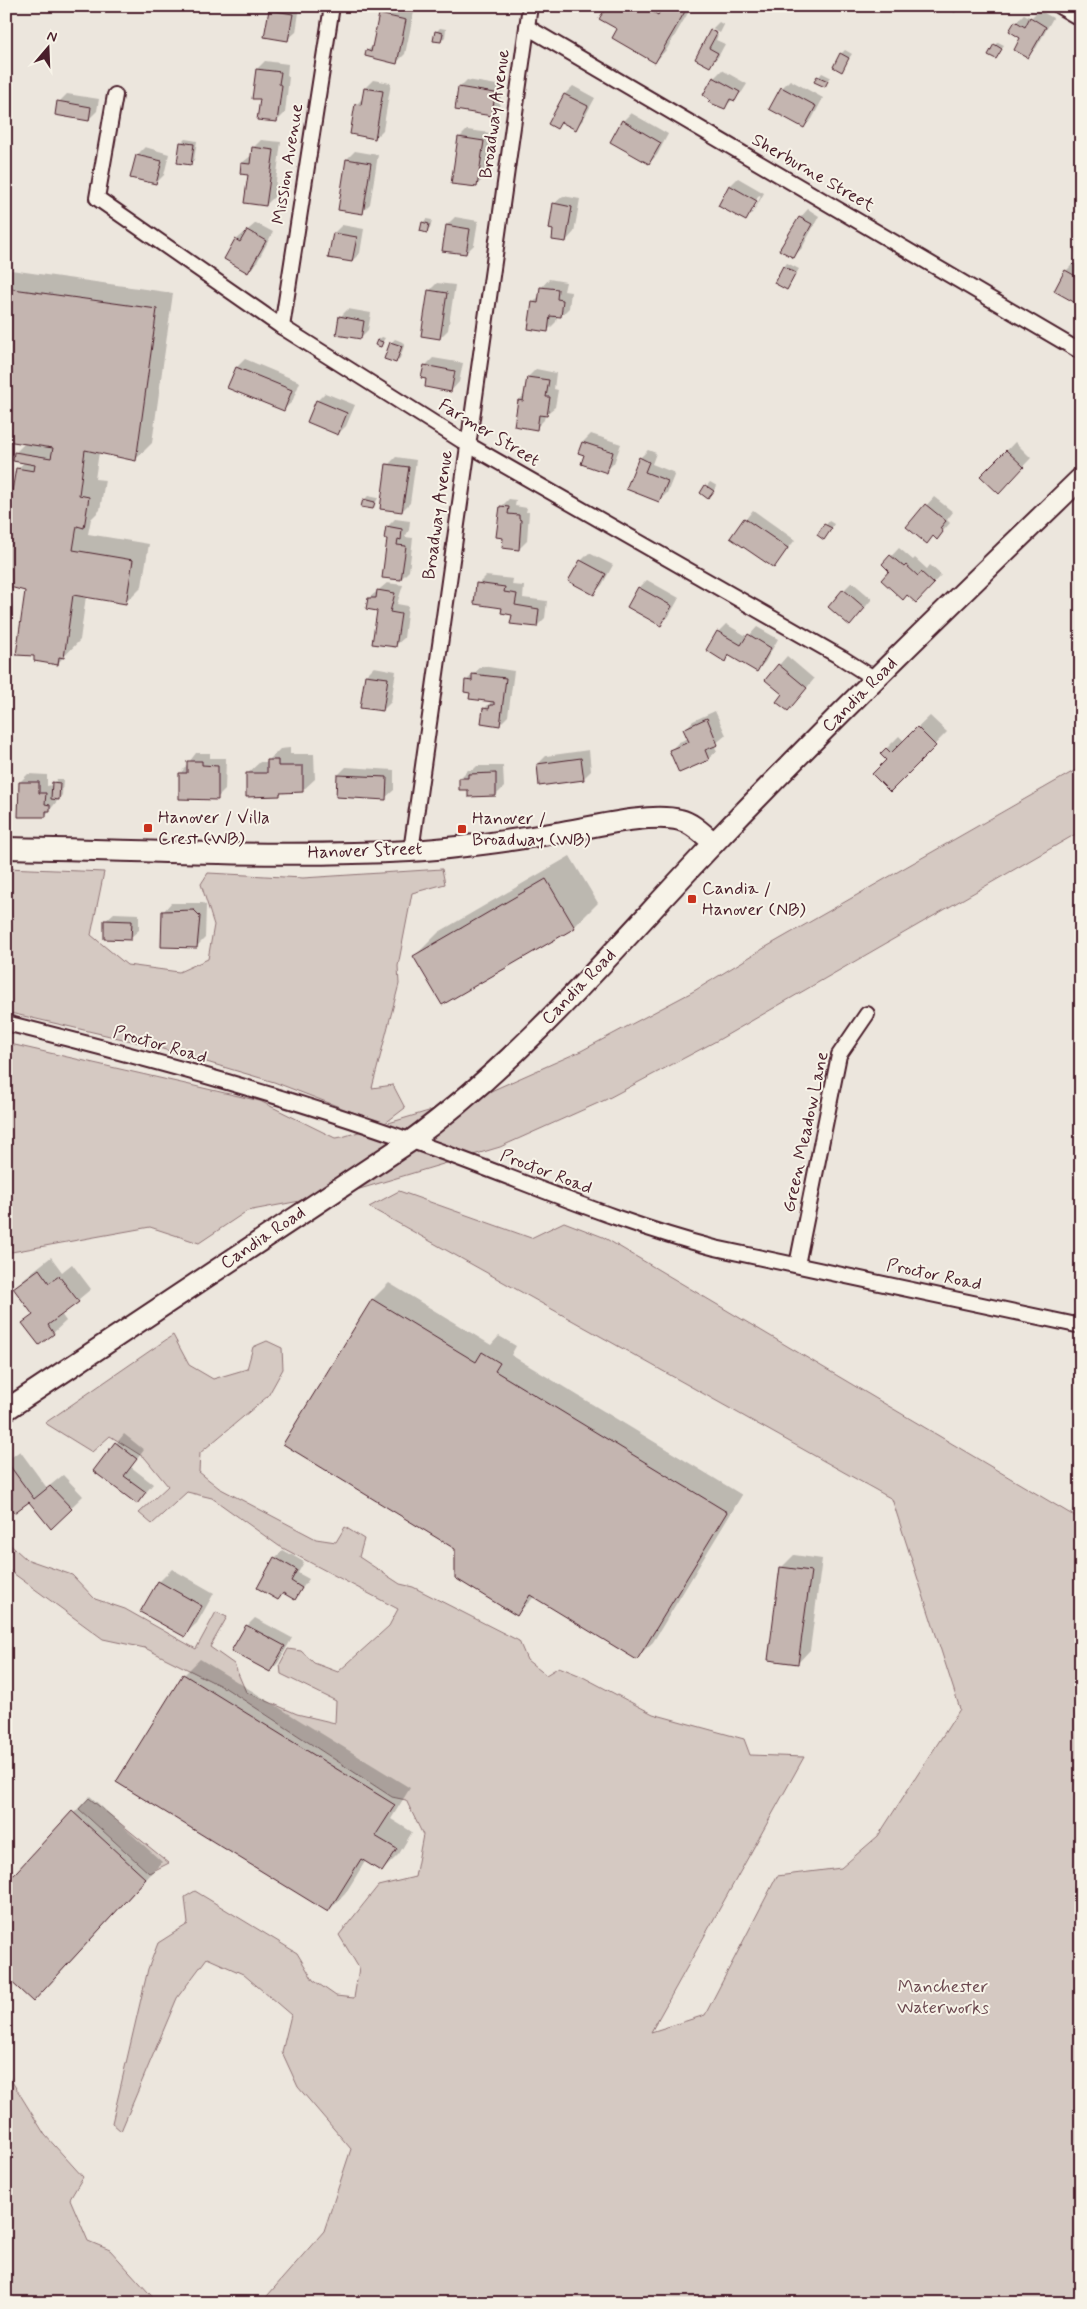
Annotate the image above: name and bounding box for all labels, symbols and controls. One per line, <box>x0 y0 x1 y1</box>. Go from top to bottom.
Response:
north arrow <box>22 22 72 72</box>
text: N <box>45 27 59 47</box>
street label: Broadway Avenue <box>474 48 516 180</box>
street label: Mission Avenue <box>267 102 309 226</box>
street label: Sherburne Street <box>747 128 879 218</box>
street label: Farmer Street <box>434 393 544 473</box>
street label: Broadway Avenue <box>417 449 459 581</box>
street label: Candia Road <box>817 652 903 738</box>
place label: Hanover / Villa Crest (WB) <box>158 806 270 851</box>
place label: Hanover / Broadway (WB) <box>472 807 591 852</box>
marker: Hanover / Villa Crest (WB) <box>142 822 154 834</box>
marker: Hanover / Broadway (WB) <box>456 823 468 835</box>
street label: Hanover Street <box>307 837 423 865</box>
place label: Candia / Hanover (NB) <box>702 877 806 922</box>
marker: Candia / Hanover (NB) <box>686 893 698 905</box>
street label: Candia Road <box>537 944 621 1030</box>
street label: Proctor Road <box>110 1020 210 1070</box>
street label: Green Meadow Lane <box>777 1049 835 1215</box>
street label: Proctor Road <box>497 1144 595 1200</box>
street label: Candia Road <box>216 1201 310 1275</box>
street label: Proctor Road <box>884 1253 984 1297</box>
park label: Manchester Waterworks <box>897 1975 989 2020</box>

